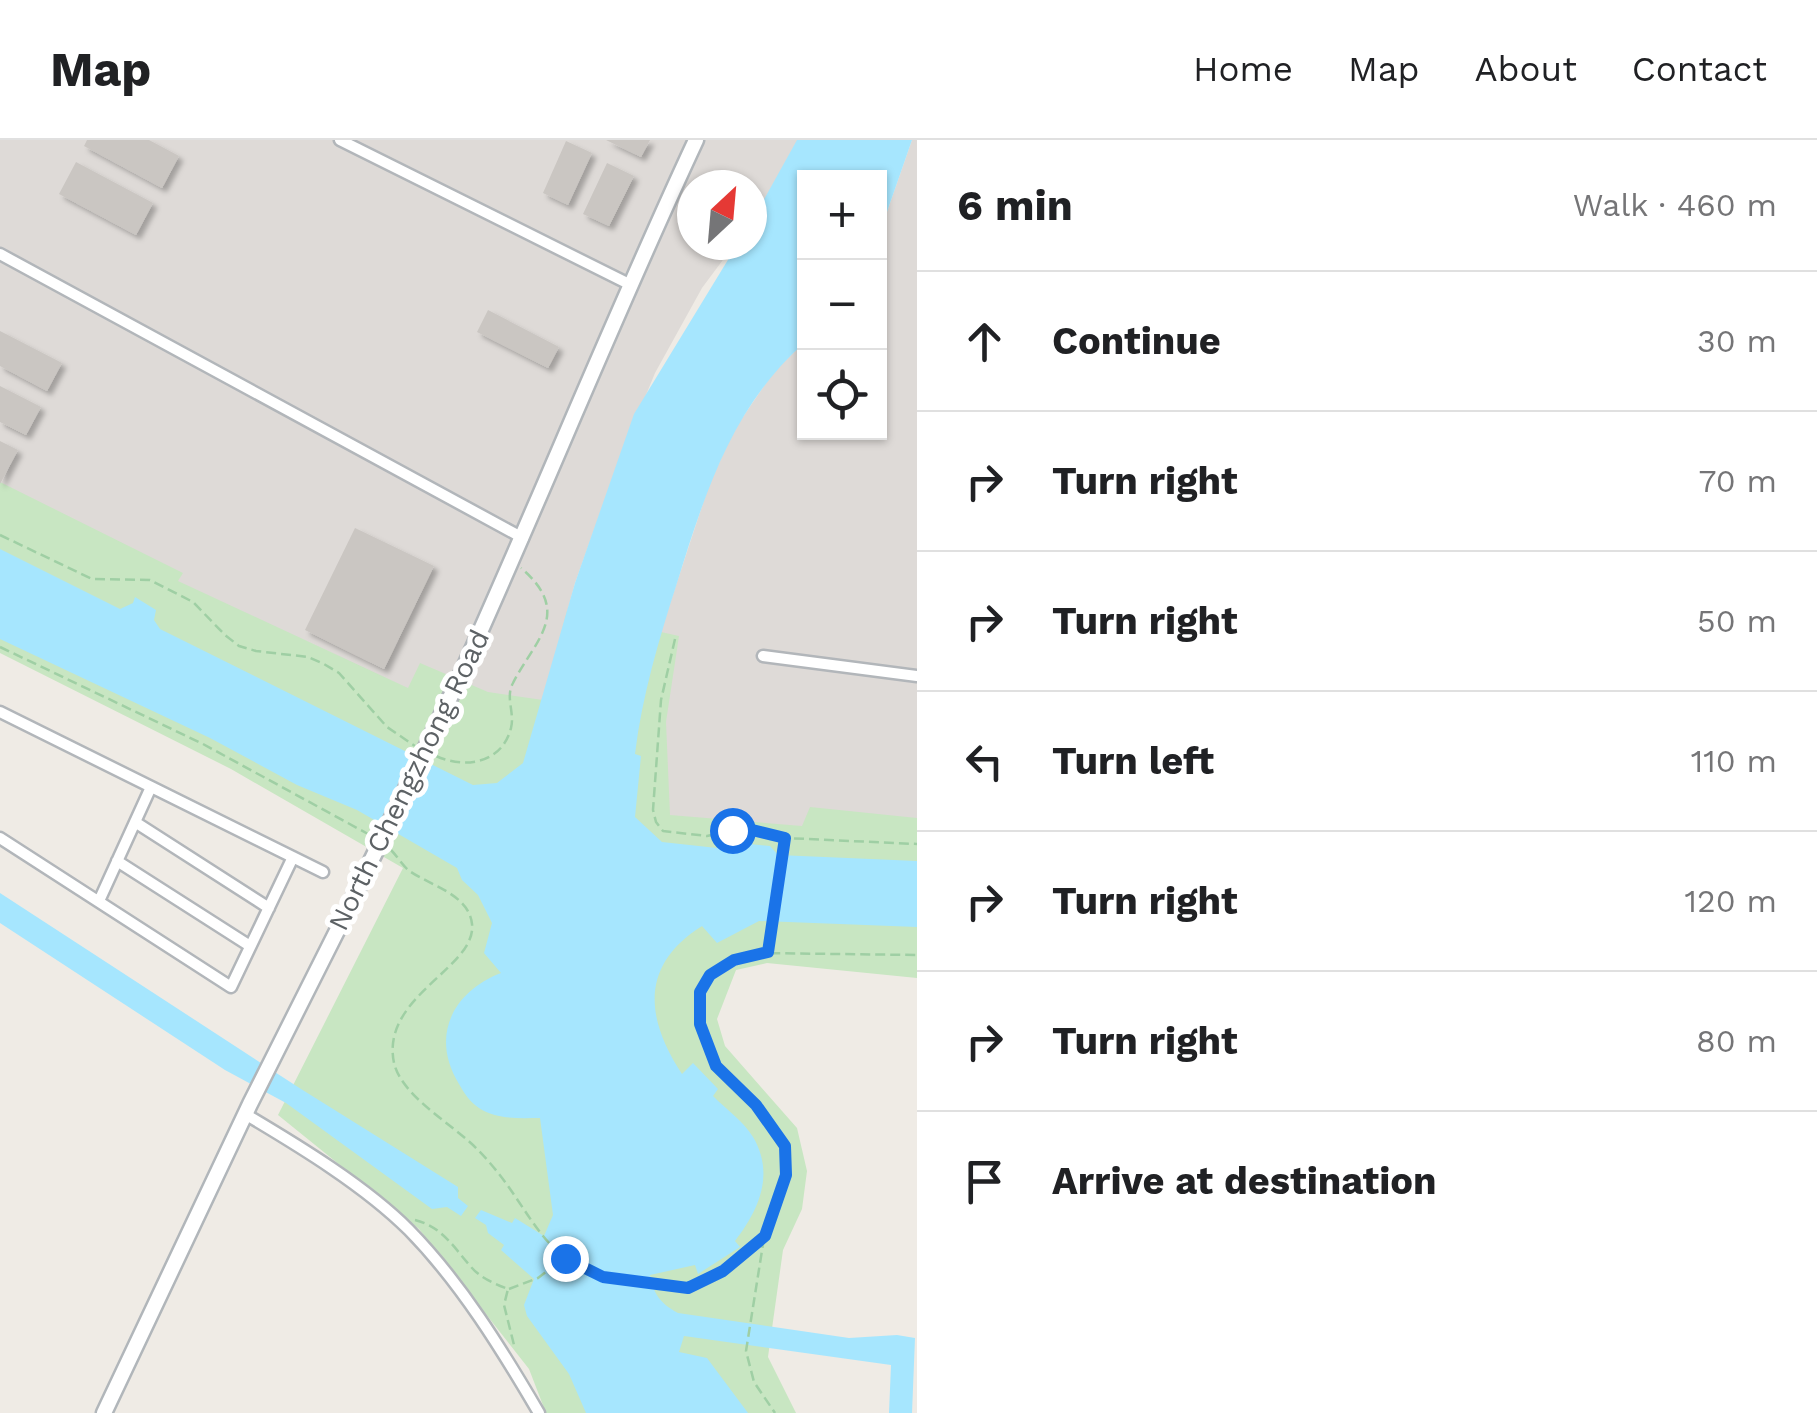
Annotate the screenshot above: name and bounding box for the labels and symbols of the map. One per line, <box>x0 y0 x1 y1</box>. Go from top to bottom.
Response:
north arrow <box>677 170 767 260</box>
street label: North Chengzhong Road <box>322 624 496 936</box>
route start <box>710 808 756 854</box>
route end <box>543 1236 589 1282</box>

